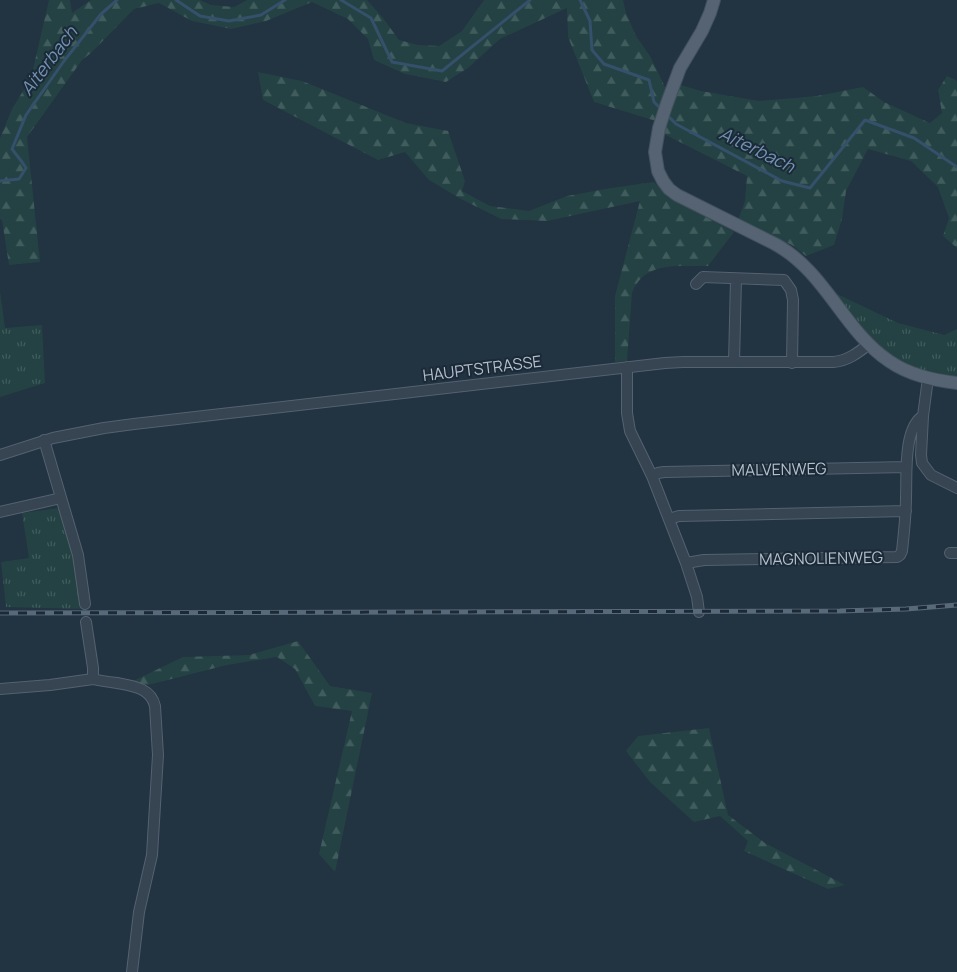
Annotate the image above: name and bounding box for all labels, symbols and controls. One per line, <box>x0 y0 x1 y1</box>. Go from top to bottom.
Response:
water label: Aiterbach <box>14 20 83 100</box>
water label: Aiterbach <box>716 121 800 178</box>
street label: HAUPTSTRASSE <box>421 350 543 386</box>
street label: MALVENWEG <box>731 457 827 481</box>
street label: MAGNOLIENWEG <box>759 546 883 570</box>

